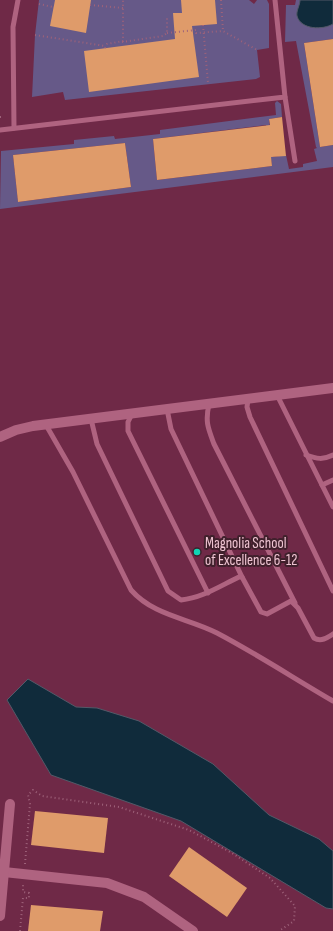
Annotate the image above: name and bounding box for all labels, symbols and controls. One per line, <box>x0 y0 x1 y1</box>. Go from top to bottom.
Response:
place label: Magnolia School of Excellence 6-12 <box>205 534 298 570</box>
marker: Magnolia School of Excellence 6-12 <box>192 547 202 557</box>

